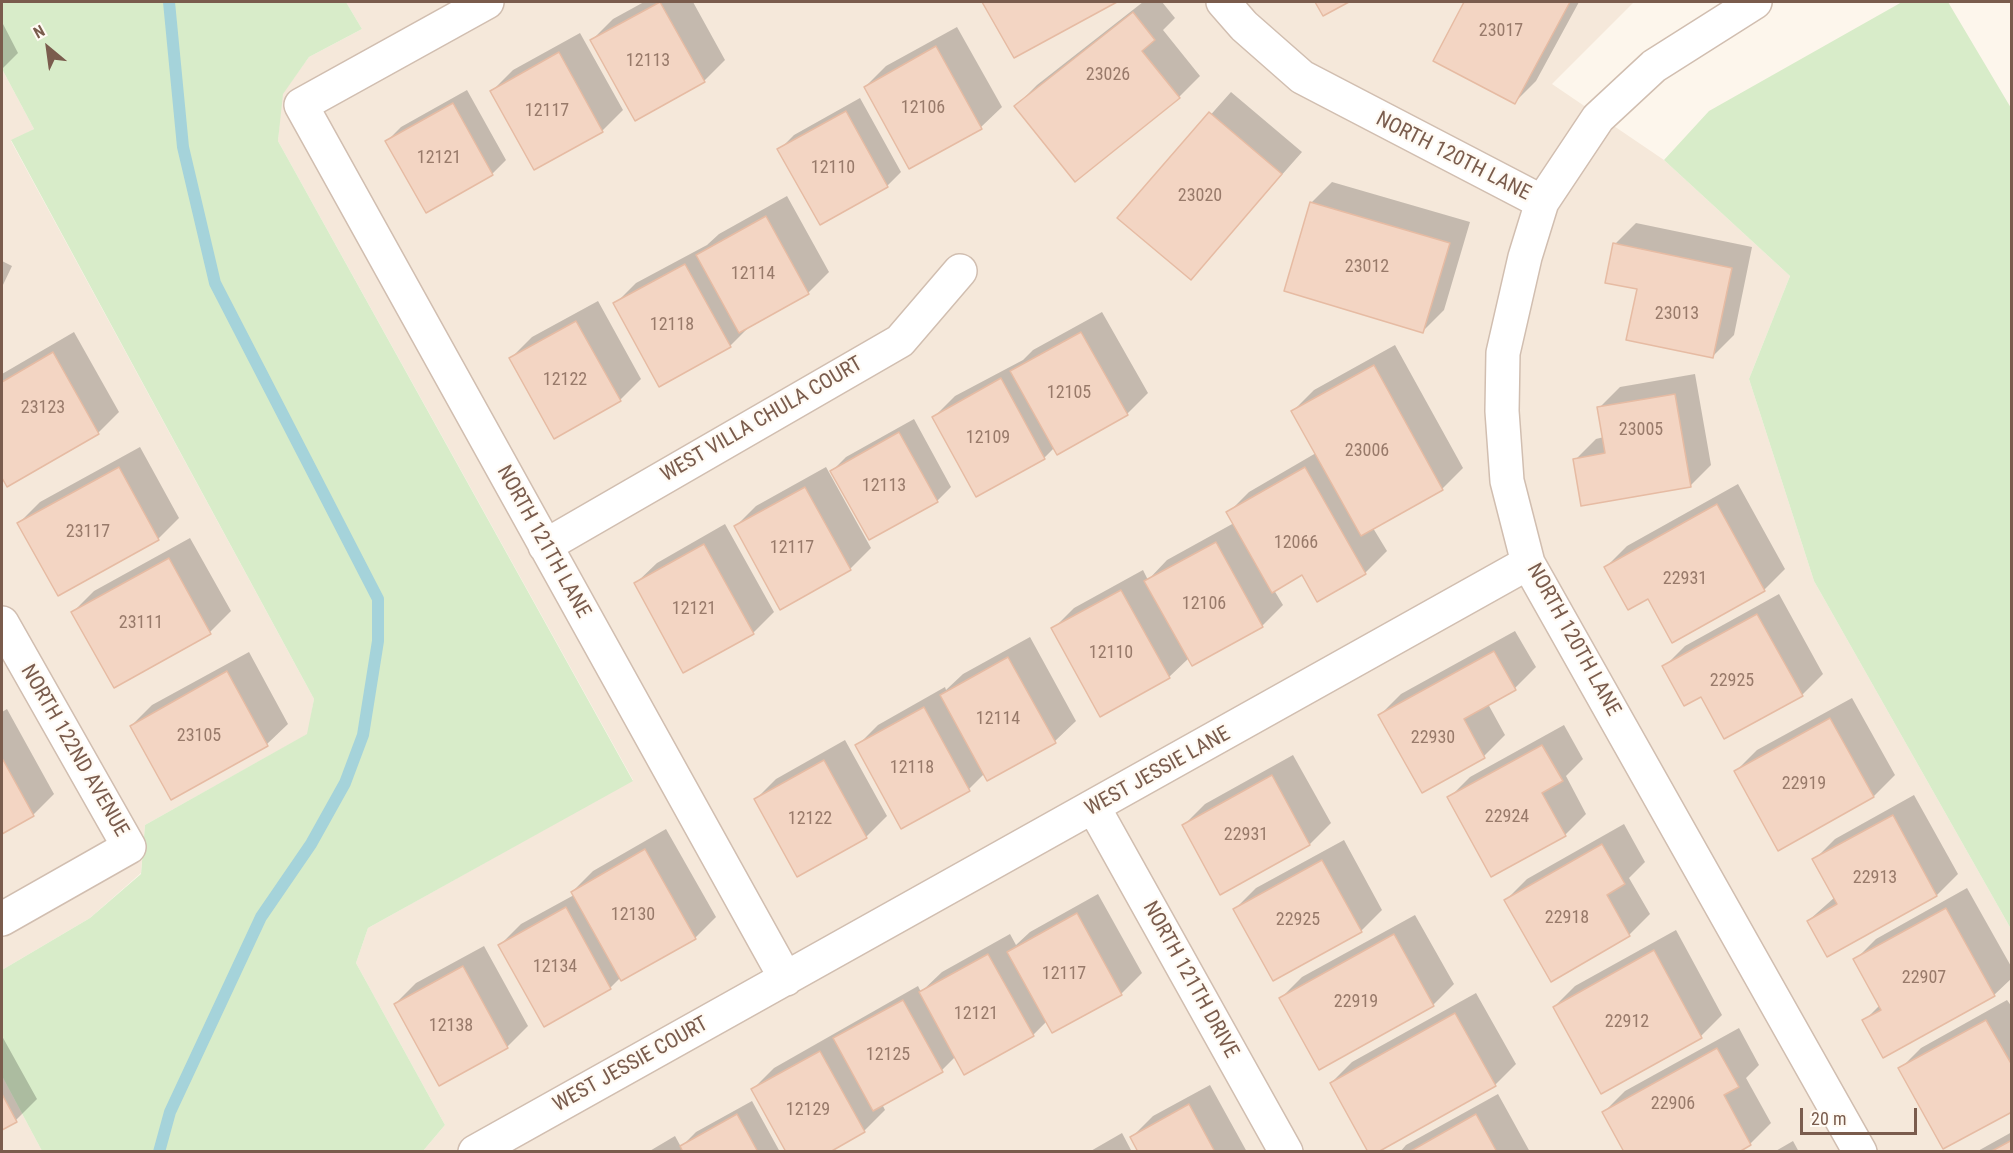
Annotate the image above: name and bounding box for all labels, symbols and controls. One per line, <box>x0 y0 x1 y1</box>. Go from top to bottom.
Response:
north arrow <box>18 18 78 78</box>
house number: 23017 <box>1479 20 1523 42</box>
text: N <box>30 21 48 43</box>
house number: 12113 <box>626 50 670 72</box>
house number: 23026 <box>1086 64 1130 86</box>
house number: 12106 <box>901 97 945 119</box>
house number: 12117 <box>525 100 569 122</box>
street label: NORTH 120TH LANE <box>1371 107 1535 207</box>
house number: 12121 <box>417 147 461 169</box>
house number: 12110 <box>811 157 855 179</box>
house number: 23020 <box>1178 185 1222 207</box>
house number: 23012 <box>1345 256 1389 278</box>
house number: 12114 <box>731 263 775 285</box>
house number: 23013 <box>1655 303 1699 325</box>
house number: 12118 <box>650 314 694 336</box>
street label: WEST VILLA CHULA COURT <box>657 352 867 488</box>
house number: 12122 <box>543 369 587 391</box>
house number: 12105 <box>1047 382 1091 404</box>
house number: 23123 <box>21 397 65 419</box>
house number: 23005 <box>1619 419 1663 441</box>
house number: 12109 <box>966 427 1010 449</box>
house number: 23006 <box>1345 440 1389 462</box>
street label: NORTH 121TH LANE <box>491 461 595 623</box>
house number: 12113 <box>862 475 906 497</box>
house number: 23117 <box>66 521 110 543</box>
house number: 12066 <box>1274 532 1318 554</box>
house number: 12117 <box>770 537 814 559</box>
street label: NORTH 120TH LANE <box>1521 559 1625 721</box>
house number: 22931 <box>1663 568 1707 590</box>
house number: 12106 <box>1182 593 1226 615</box>
house number: 12121 <box>672 598 716 620</box>
house number: 23111 <box>119 612 163 634</box>
house number: 12110 <box>1089 642 1133 664</box>
street label: NORTH 122ND AVENUE <box>15 661 133 841</box>
house number: 22925 <box>1710 670 1754 692</box>
house number: 12114 <box>976 708 1020 730</box>
street label: WEST JESSIE LANE <box>1081 722 1235 822</box>
house number: 23105 <box>177 725 221 747</box>
house number: 22930 <box>1411 727 1455 749</box>
house number: 12118 <box>890 757 934 779</box>
house number: 22919 <box>1782 773 1826 795</box>
house number: 22924 <box>1485 806 1529 828</box>
house number: 12122 <box>788 808 832 830</box>
house number: 22931 <box>1224 824 1268 846</box>
house number: 22913 <box>1853 867 1897 889</box>
street label: NORTH 121TH DRIVE <box>1137 897 1243 1063</box>
house number: 12130 <box>611 904 655 926</box>
house number: 22918 <box>1545 907 1589 929</box>
house number: 22925 <box>1276 909 1320 931</box>
house number: 12134 <box>533 956 577 978</box>
house number: 12117 <box>1042 963 1086 985</box>
house number: 22907 <box>1902 967 1946 989</box>
house number: 22919 <box>1334 991 1378 1013</box>
house number: 12121 <box>954 1003 998 1025</box>
house number: 22912 <box>1605 1011 1649 1033</box>
street label: WEST JESSIE COURT <box>549 1012 713 1118</box>
house number: 12138 <box>429 1015 473 1037</box>
house number: 12125 <box>866 1044 910 1066</box>
house number: 22906 <box>1651 1093 1695 1115</box>
scale bar <box>1803 1096 1920 1134</box>
house number: 12129 <box>786 1099 830 1121</box>
text: 20 m <box>1811 1108 1846 1129</box>

